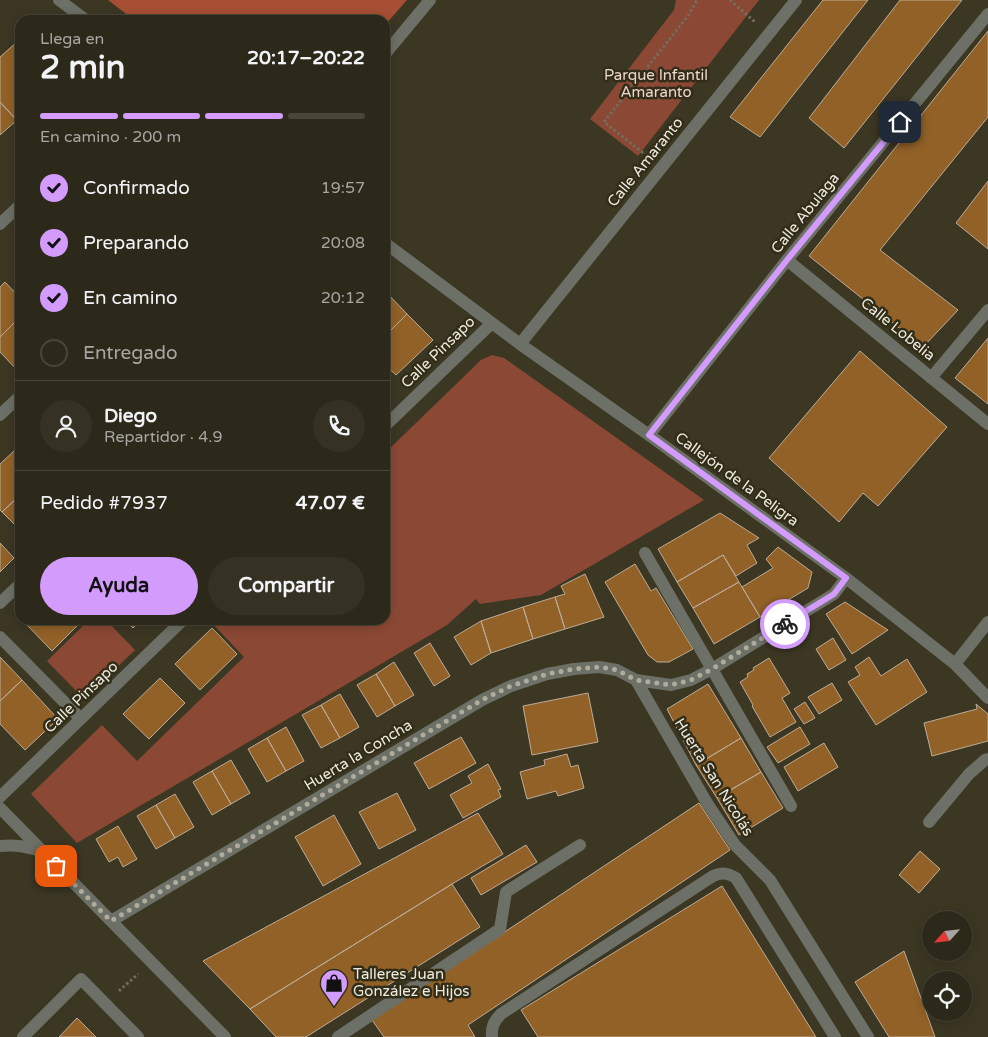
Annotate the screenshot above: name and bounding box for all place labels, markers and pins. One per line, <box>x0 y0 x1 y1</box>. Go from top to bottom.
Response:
pin <box>879 101 921 143</box>
pin <box>35 845 77 887</box>
place label: Talleres Juan González e Hijos <box>353 965 470 1000</box>
shop icon: Talleres Juan González e Hijos <box>319 968 349 1007</box>

